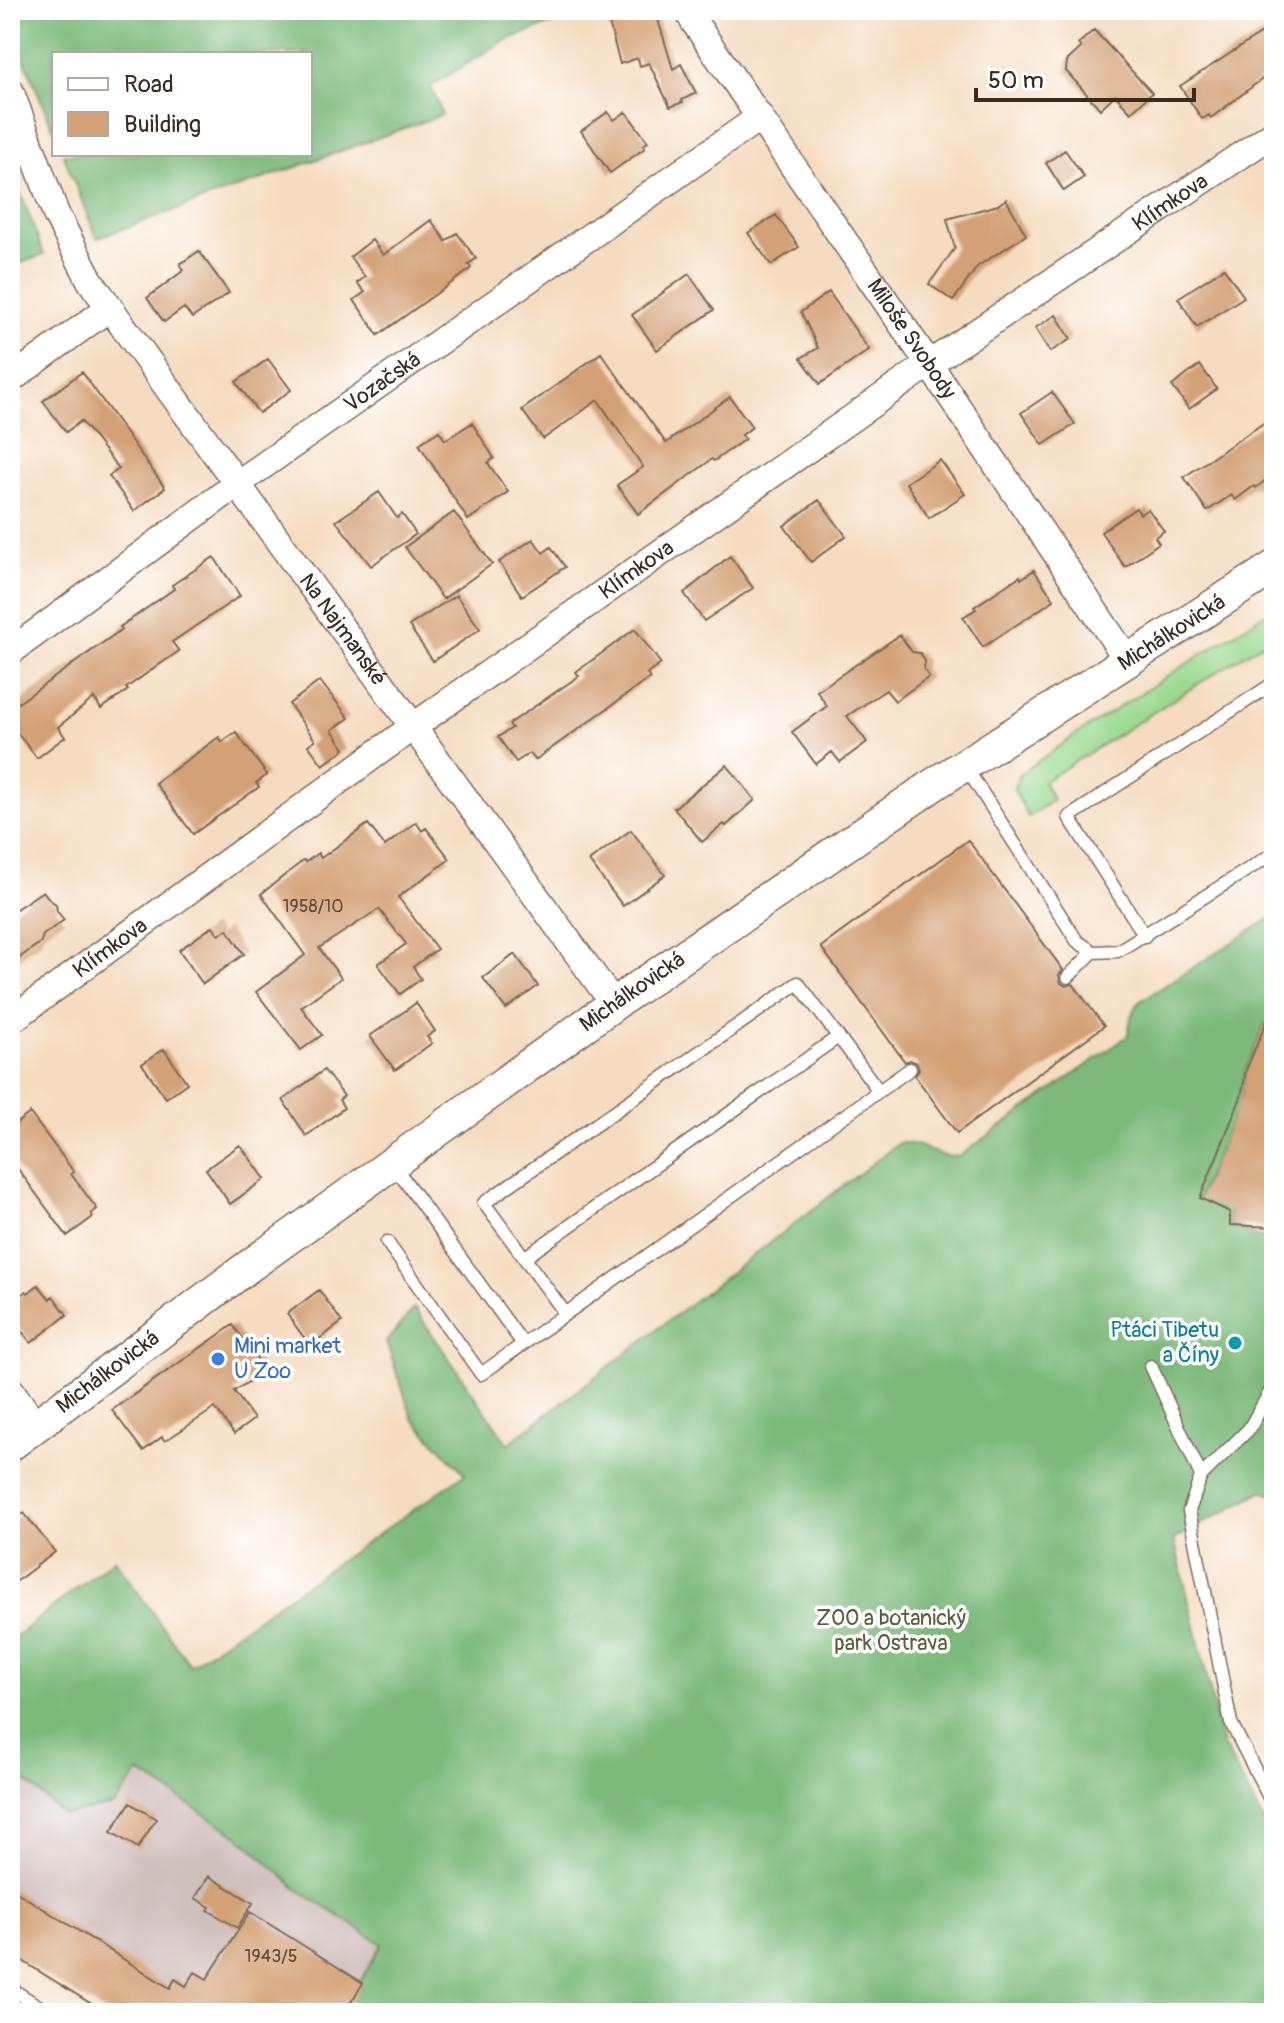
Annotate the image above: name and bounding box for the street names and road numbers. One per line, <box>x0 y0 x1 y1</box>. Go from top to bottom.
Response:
street label: Klímkova <box>1127 167 1213 238</box>
street label: Miloše Svobody <box>861 273 963 404</box>
street label: Vozačská <box>339 345 426 419</box>
street label: Klímkova <box>593 534 679 606</box>
street label: Na Najmanské <box>293 568 393 691</box>
street label: Michálkovická <box>1113 588 1231 677</box>
street label: Klímkova <box>67 911 153 984</box>
street label: Michálkovická <box>574 945 691 1038</box>
street label: Michálkovická <box>50 1324 165 1420</box>

